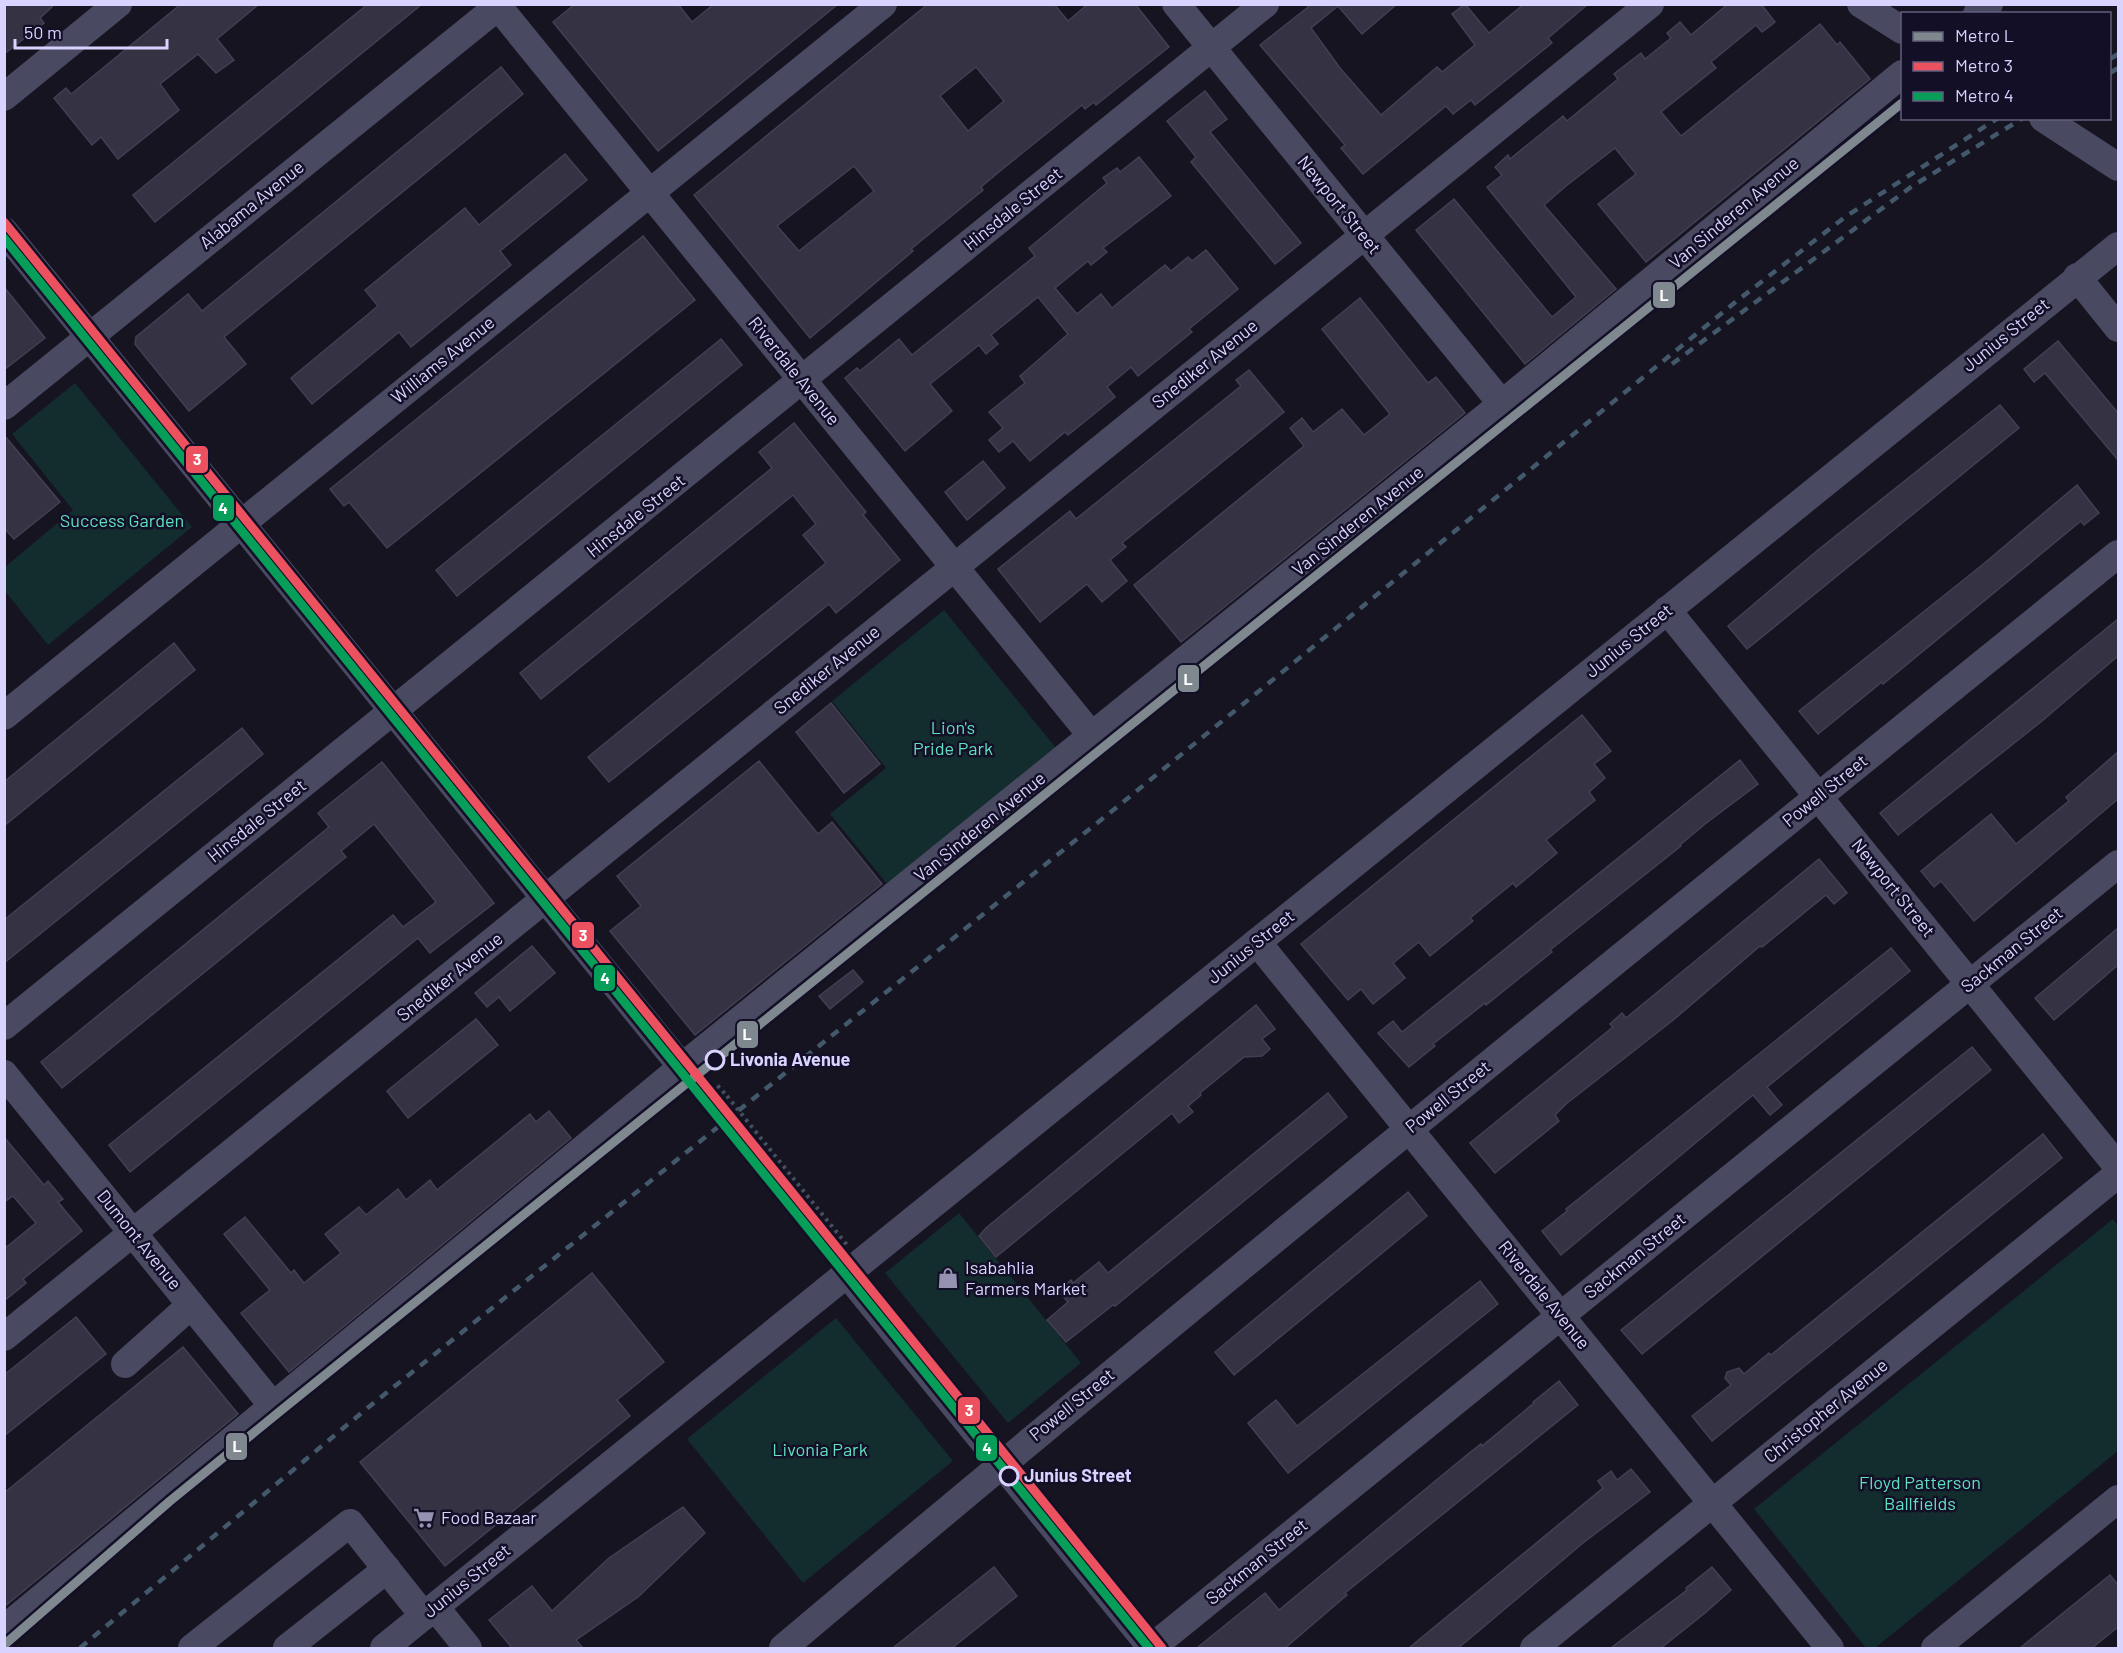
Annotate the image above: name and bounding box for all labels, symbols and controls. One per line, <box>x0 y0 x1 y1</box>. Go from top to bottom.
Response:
scale bar <box>15 12 166 50</box>
legend <box>1901 12 2111 120</box>
text: 50 m <box>24 21 62 43</box>
text: Metro L <box>1955 24 2014 46</box>
text: Metro 3 <box>1955 54 2013 76</box>
text: Metro 4 <box>1955 84 2014 106</box>
street label: Newport Street <box>1293 151 1386 258</box>
street label: Van Sinderen Avenue <box>1664 151 1803 273</box>
street label: Alabama Avenue <box>195 155 308 253</box>
street label: Hinsdale Street <box>959 162 1066 255</box>
line badge: L <box>1652 281 1676 309</box>
text: L <box>1659 285 1669 304</box>
street label: Junius Street <box>1958 293 2053 376</box>
street label: Williams Avenue <box>386 311 499 408</box>
street label: Riverdale Avenue <box>744 312 845 429</box>
street label: Snediker Avenue <box>1147 314 1262 413</box>
line badge: 3 <box>185 445 209 474</box>
text: 3 <box>193 449 201 468</box>
street label: Van Sinderen Avenue <box>1287 460 1428 580</box>
street label: Hinsdale Street <box>582 469 689 562</box>
line badge: 4 <box>212 494 235 522</box>
text: 4 <box>218 498 228 517</box>
park label: Success Garden <box>60 509 184 531</box>
street label: Junius Street <box>1581 599 1676 682</box>
street label: Snediker Avenue <box>769 620 884 719</box>
line badge: L <box>1177 664 1200 693</box>
text: L <box>1183 669 1193 688</box>
park label: Lion's Pride Park <box>913 716 993 759</box>
street label: Powell Street <box>1777 749 1871 831</box>
street label: Van Sinderen Avenue <box>909 766 1050 886</box>
street label: Hinsdale Street <box>203 774 310 867</box>
street label: Newport Street <box>1847 834 1940 941</box>
street label: Sackman Street <box>1956 901 2067 997</box>
street label: Junius Street <box>1203 905 1298 988</box>
line badge: 3 <box>571 921 595 949</box>
text: 3 <box>579 925 587 944</box>
street label: Snediker Avenue <box>392 927 507 1026</box>
line badge: 4 <box>593 964 616 992</box>
text: 4 <box>600 968 610 987</box>
line badge: L <box>736 1020 759 1049</box>
text: L <box>742 1024 752 1043</box>
place label: Livonia Avenue <box>730 1048 851 1070</box>
marker: Livonia Avenue <box>705 1050 725 1070</box>
street label: Powell Street <box>1400 1055 1494 1137</box>
street label: Dumont Avenue <box>93 1185 187 1294</box>
street label: Sackman Street <box>1579 1207 1690 1303</box>
street label: Riverdale Avenue <box>1494 1236 1595 1353</box>
place label: Isabahlia Farmers Market <box>965 1256 1087 1299</box>
shop icon: Isabahlia Farmers Market <box>936 1266 960 1290</box>
street label: Christopher Avenue <box>1759 1354 1892 1467</box>
street label: Powell Street <box>1024 1363 1118 1445</box>
line badge: 3 <box>957 1396 981 1425</box>
text: 3 <box>965 1400 973 1419</box>
line badge: L <box>225 1432 248 1461</box>
line badge: 4 <box>975 1434 998 1462</box>
text: L <box>232 1436 242 1455</box>
park label: Livonia Park <box>772 1438 868 1460</box>
text: 4 <box>982 1438 992 1457</box>
place label: Junius Street <box>1024 1464 1132 1486</box>
marker: Junius Street <box>999 1466 1019 1486</box>
park label: Floyd Patterson Ballfields <box>1859 1471 1981 1514</box>
supermarket icon: Food Bazaar <box>412 1506 436 1530</box>
place label: Food Bazaar <box>441 1506 537 1528</box>
street label: Sackman Street <box>1201 1513 1312 1609</box>
street label: Junius Street <box>419 1539 514 1622</box>

